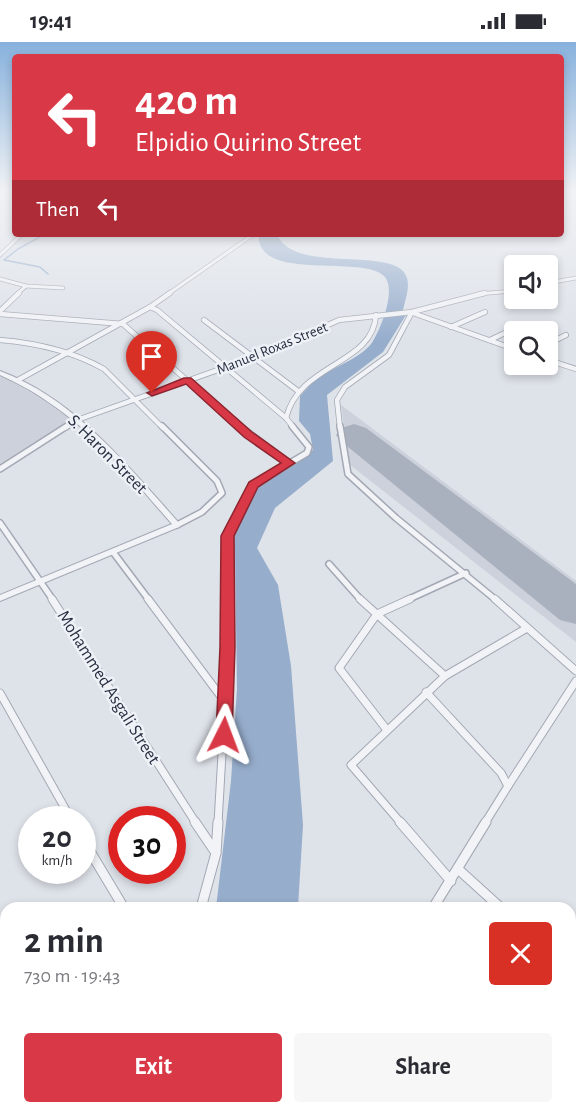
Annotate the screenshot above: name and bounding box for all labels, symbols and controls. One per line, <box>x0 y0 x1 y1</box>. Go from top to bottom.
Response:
text: 19:41 <box>30 10 73 32</box>
icon: left <box>36 78 114 156</box>
text: 420 m <box>135 80 238 122</box>
text: Elpidio Quirino Street <box>135 129 361 156</box>
icon: left <box>92 192 125 225</box>
text: Then <box>36 198 80 220</box>
map controls <box>504 255 558 375</box>
button: sound <box>504 255 558 309</box>
street label: Manuel Roxas Street <box>215 319 330 378</box>
button: search <box>504 321 558 375</box>
pin <box>126 331 177 393</box>
icon: arrive <box>135 340 168 373</box>
street label: S. Haron Street <box>64 412 150 498</box>
street label: Mohammed Asgali Street <box>54 608 163 768</box>
position arrow <box>192 703 256 767</box>
speed limit sign: 30 <box>108 806 186 884</box>
text: 20 <box>42 823 72 853</box>
text: km/h <box>42 853 72 868</box>
button: close <box>489 922 552 985</box>
text: 2 min <box>24 923 104 959</box>
text: 730 m · 19:43 <box>24 966 120 986</box>
button: Exit <box>24 1033 282 1102</box>
button: Share <box>294 1033 552 1102</box>

